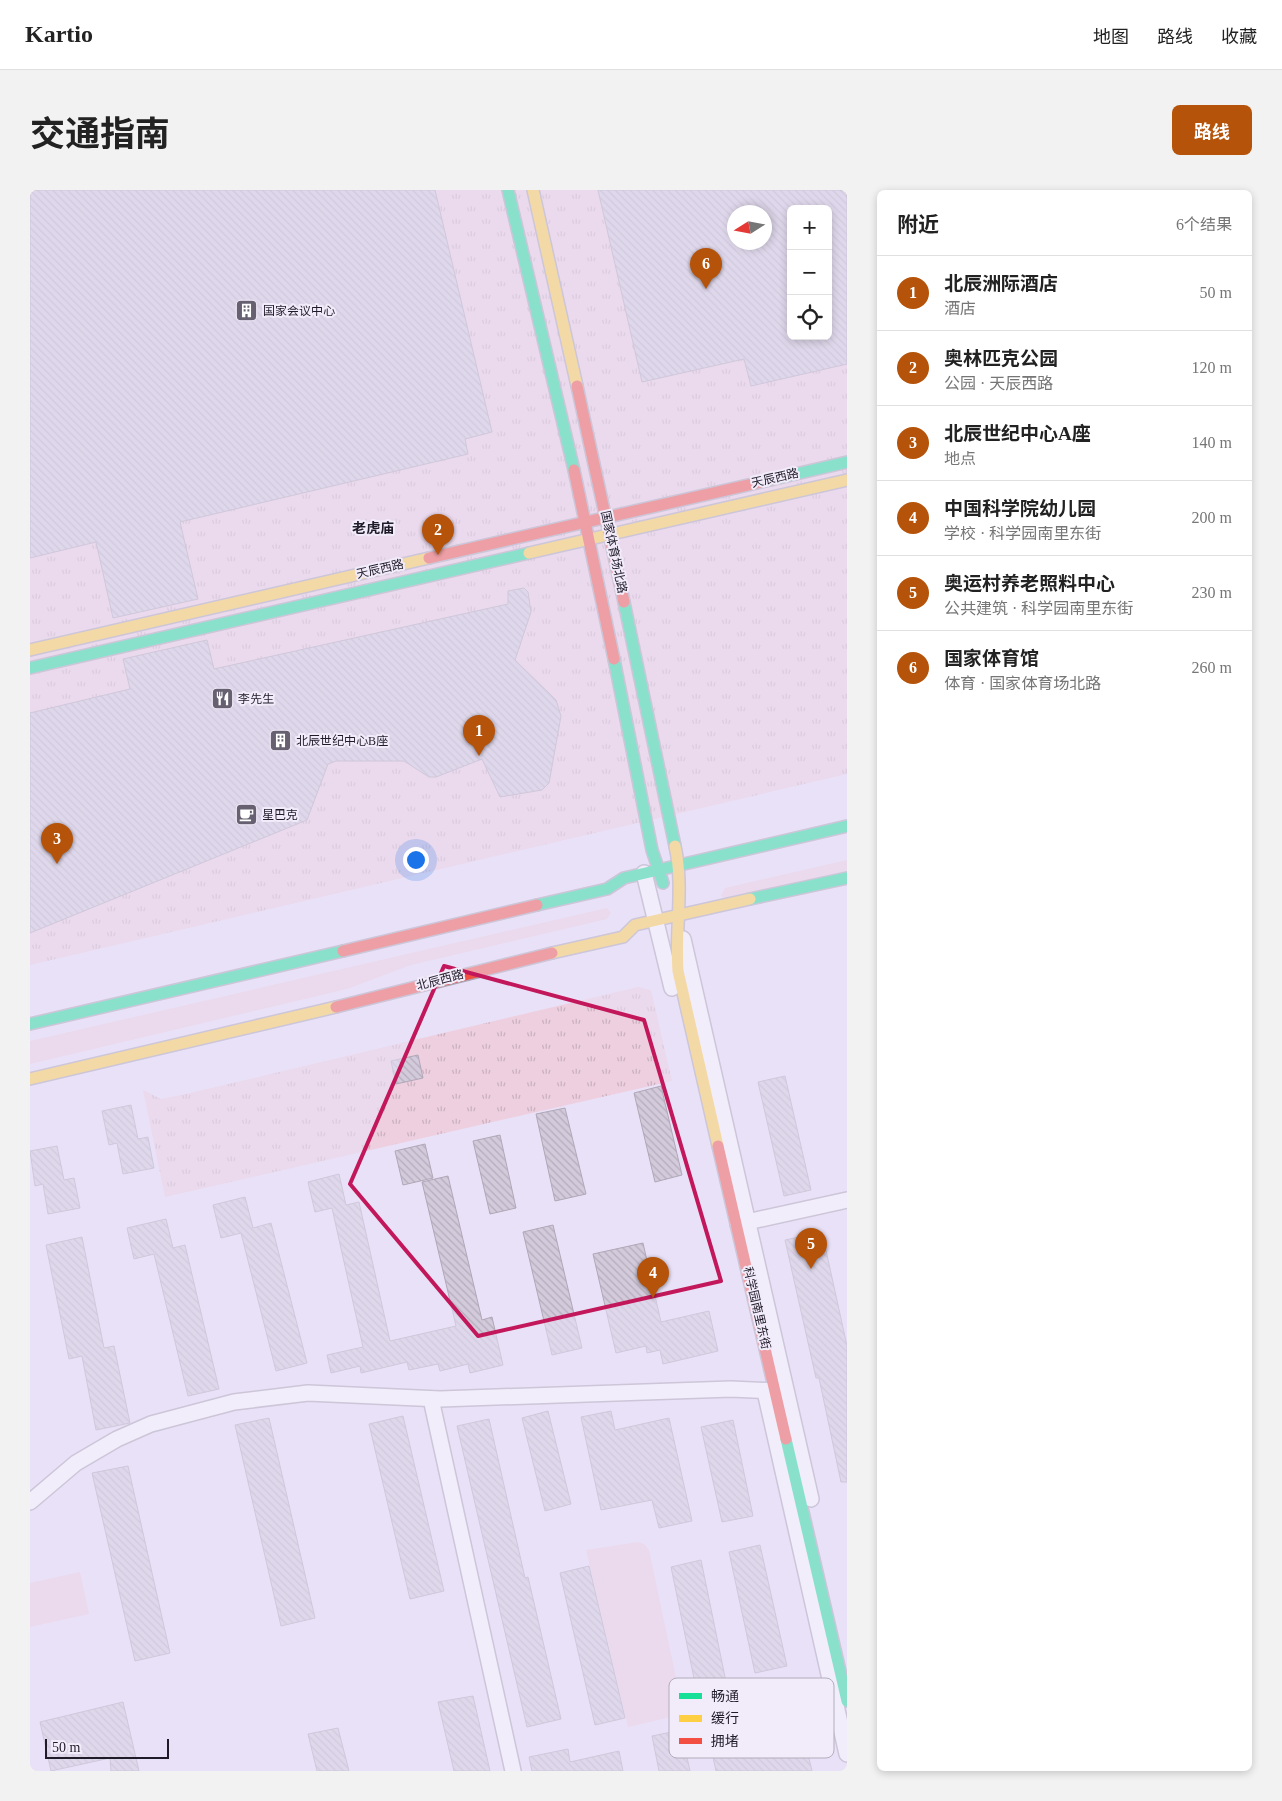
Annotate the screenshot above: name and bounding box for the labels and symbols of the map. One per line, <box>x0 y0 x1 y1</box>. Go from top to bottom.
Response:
north arrow <box>727 205 772 250</box>
pin: 6 <box>690 248 722 289</box>
building icon: 国家会议中心 <box>235 299 259 323</box>
place label: 国家会议中心 <box>263 304 335 318</box>
street label: 天辰西路 <box>750 466 800 490</box>
street label: 国家体育场北路 <box>598 509 630 595</box>
pin: 2 <box>422 514 454 555</box>
district label: 老虎庙 <box>352 520 394 536</box>
street label: 天辰西路 <box>355 557 405 581</box>
restaurant icon: 李先生 <box>210 687 234 711</box>
place label: 李先生 <box>238 692 274 706</box>
pin: 1 <box>463 715 495 756</box>
building icon: 北辰世纪中心B座 <box>268 729 292 753</box>
place label: 北辰世纪中心B座 <box>296 734 388 748</box>
cafe icon: 星巴克 <box>234 803 258 827</box>
place label: 星巴克 <box>262 808 298 822</box>
pin: 3 <box>41 823 73 864</box>
your location <box>403 847 429 873</box>
street label: 北辰西路 <box>415 967 465 993</box>
pin: 5 <box>795 1228 827 1269</box>
pin: 4 <box>637 1257 669 1298</box>
street label: 科学园南里东街 <box>741 1265 773 1351</box>
legend <box>669 1678 834 1758</box>
text: 畅通 <box>711 1689 739 1704</box>
text: 缓行 <box>711 1711 739 1726</box>
text: 拥堵 <box>711 1734 739 1749</box>
scale bar <box>45 1736 169 1759</box>

